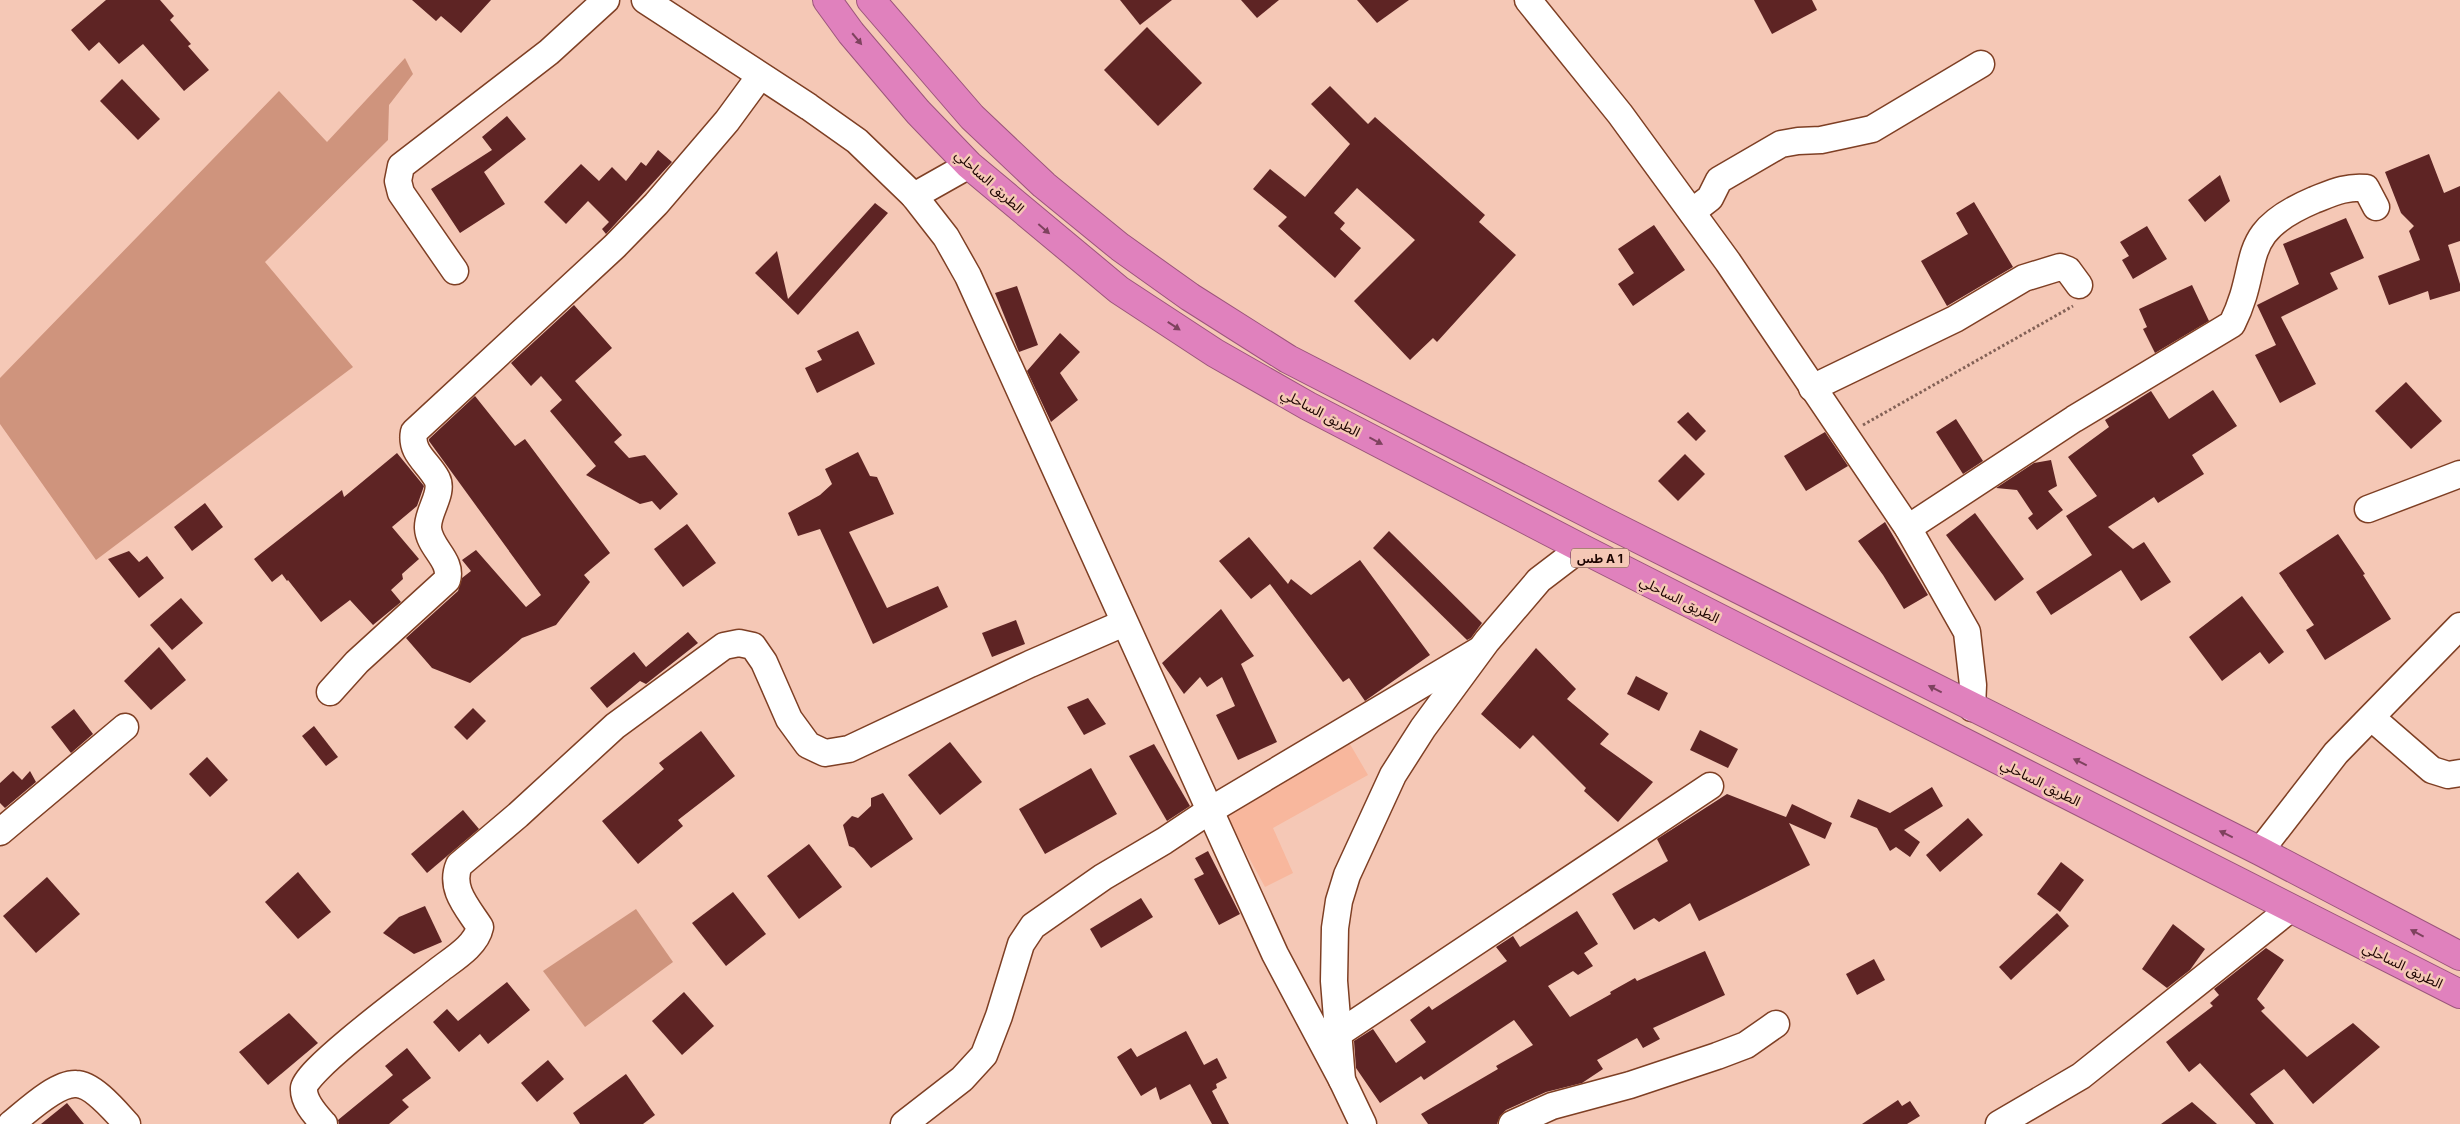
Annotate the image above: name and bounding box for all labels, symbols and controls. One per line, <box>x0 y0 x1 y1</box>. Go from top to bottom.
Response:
one-way arrow <box>851 32 862 45</box>
street label: الطريق الساحلي <box>950 146 1028 219</box>
one-way arrow <box>1038 223 1050 234</box>
one-way arrow <box>1167 321 1181 331</box>
street label: الطريق الساحلي <box>1277 384 1363 443</box>
one-way arrow <box>1368 437 1383 445</box>
road number: طس A 1 <box>1571 548 1629 568</box>
street label: الطريق الساحلي <box>1636 572 1723 629</box>
one-way arrow <box>1928 685 1942 693</box>
street label: الطريق الساحلي <box>1997 755 2084 812</box>
one-way arrow <box>2073 758 2088 766</box>
one-way arrow <box>2219 830 2233 838</box>
one-way arrow <box>2410 929 2424 937</box>
street label: الطريق الساحلي <box>2359 938 2446 995</box>

